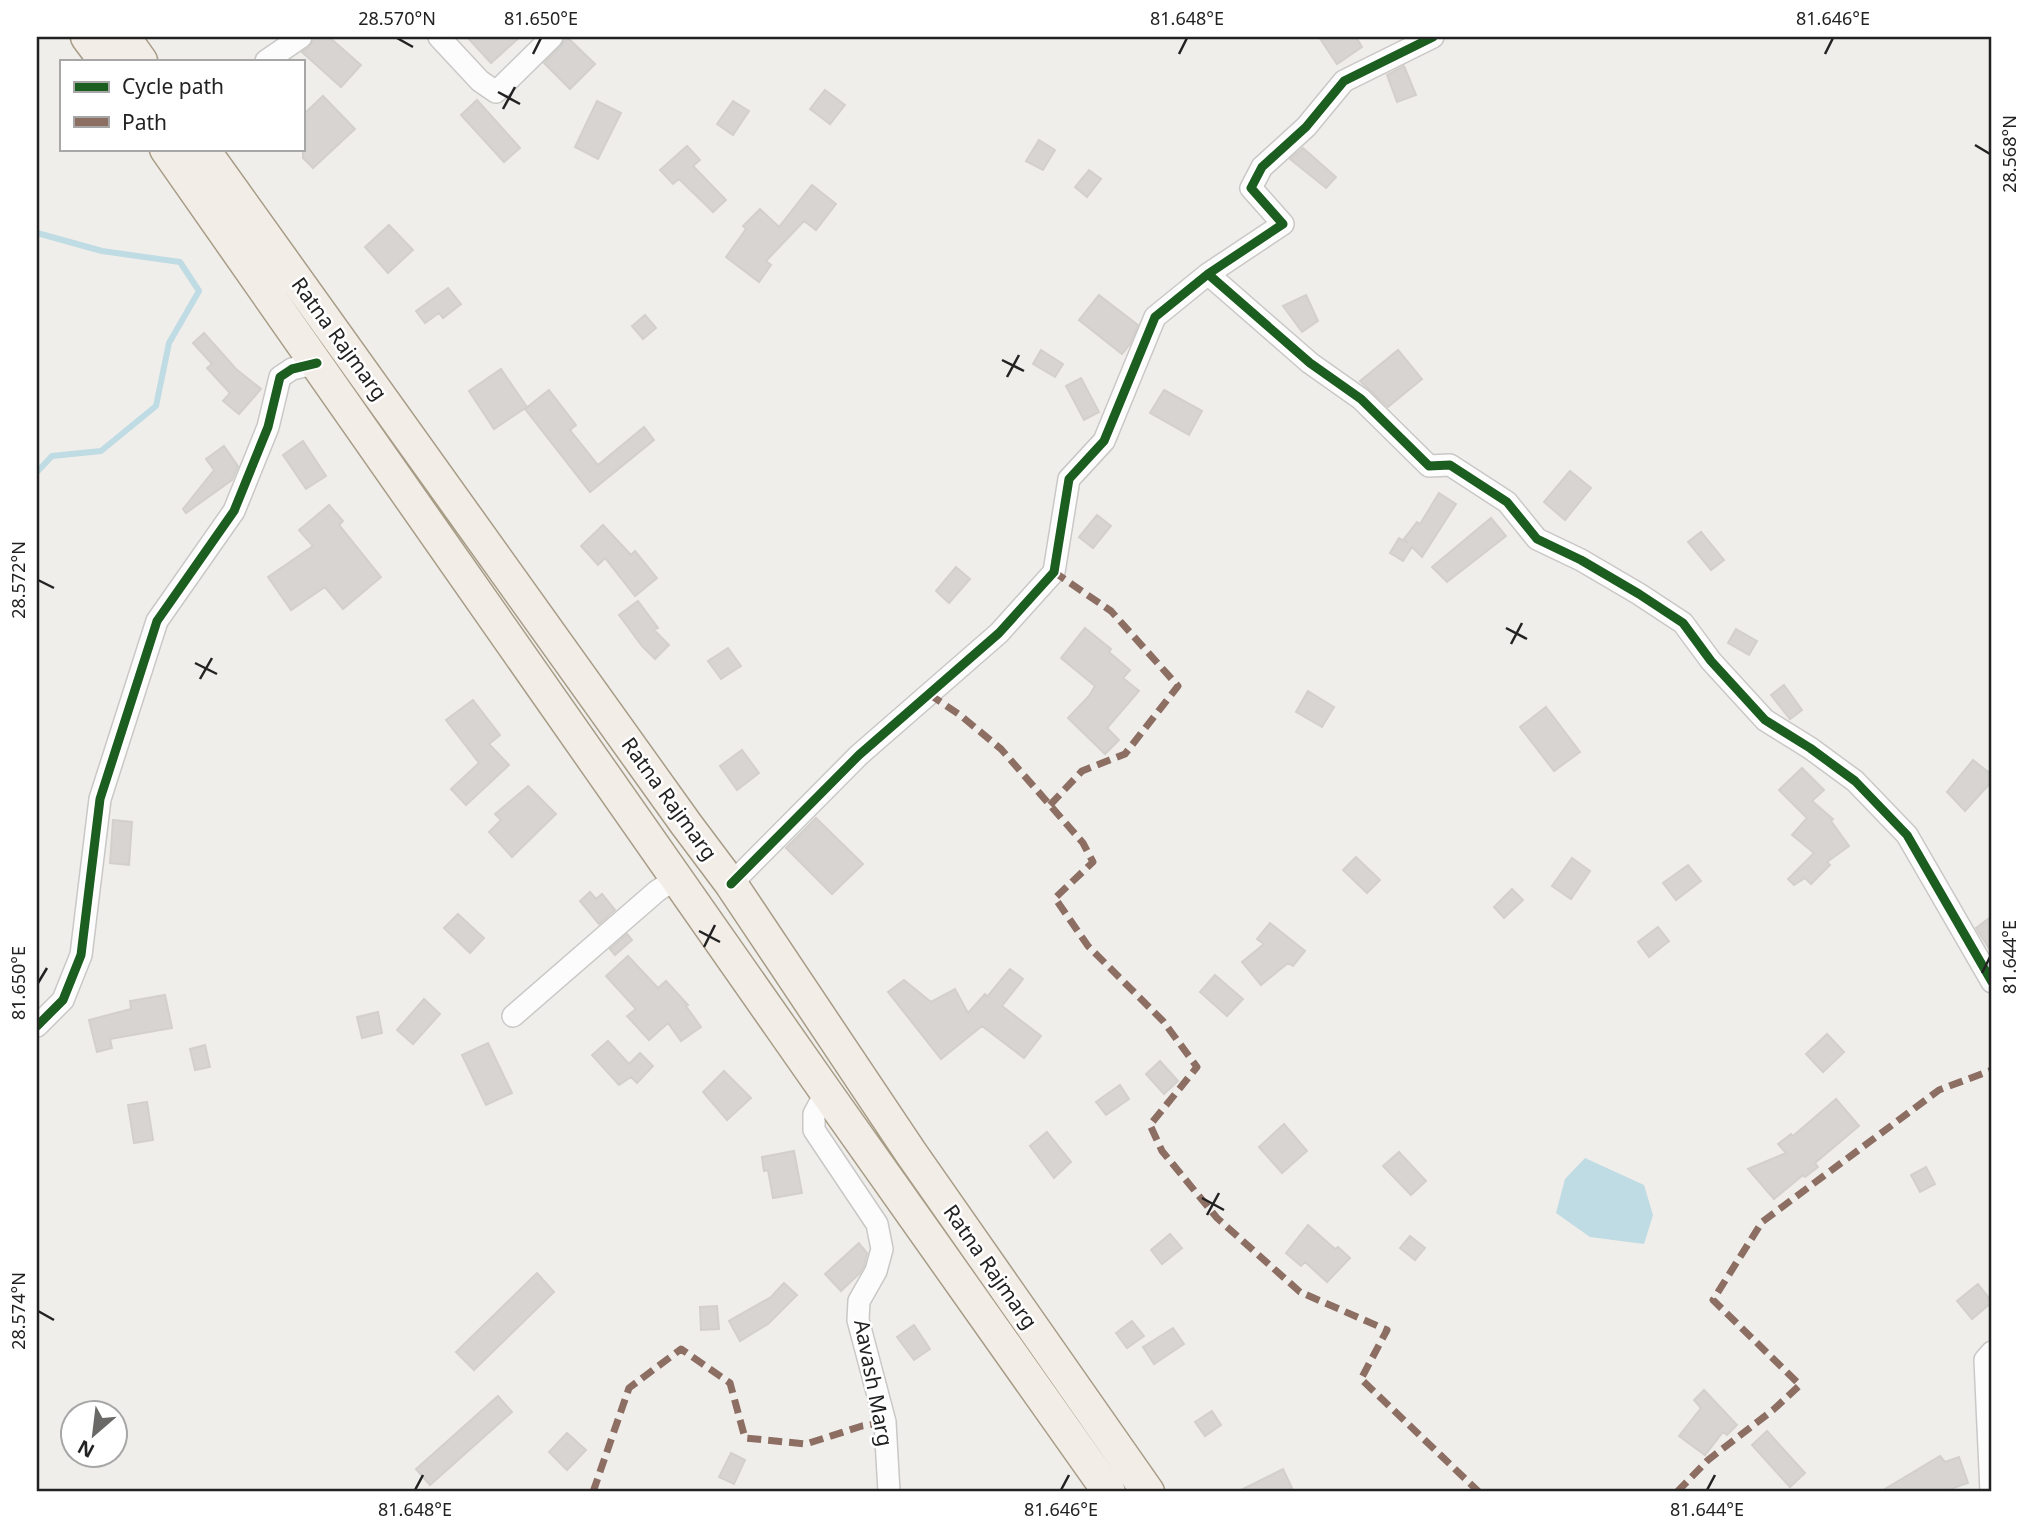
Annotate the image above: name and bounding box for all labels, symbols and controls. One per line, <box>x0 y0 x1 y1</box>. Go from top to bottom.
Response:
text: 28.570°N <box>358 6 436 30</box>
text: 81.650°E <box>504 6 578 30</box>
text: 81.648°E <box>1150 6 1224 30</box>
text: 81.646°E <box>1796 6 1870 30</box>
legend <box>60 60 304 150</box>
text: Cycle path <box>122 72 224 100</box>
text: Path <box>122 108 167 136</box>
text: 28.568°N <box>1997 115 2021 193</box>
street label: Ratna Rajmarg <box>286 271 394 406</box>
text: 28.572°N <box>6 541 30 619</box>
street label: Ratna Rajmarg <box>616 731 724 866</box>
text: 81.644°E <box>1997 920 2021 994</box>
text: 81.650°E <box>6 946 30 1020</box>
street label: Ratna Rajmarg <box>938 1199 1044 1334</box>
text: 28.574°N <box>6 1272 30 1350</box>
street label: Aavash Marg <box>848 1317 900 1448</box>
north arrow <box>60 1400 130 1470</box>
text: N <box>73 1434 99 1464</box>
text: 81.648°E <box>378 1497 452 1521</box>
text: 81.646°E <box>1024 1497 1098 1521</box>
text: 81.644°E <box>1670 1497 1744 1521</box>

